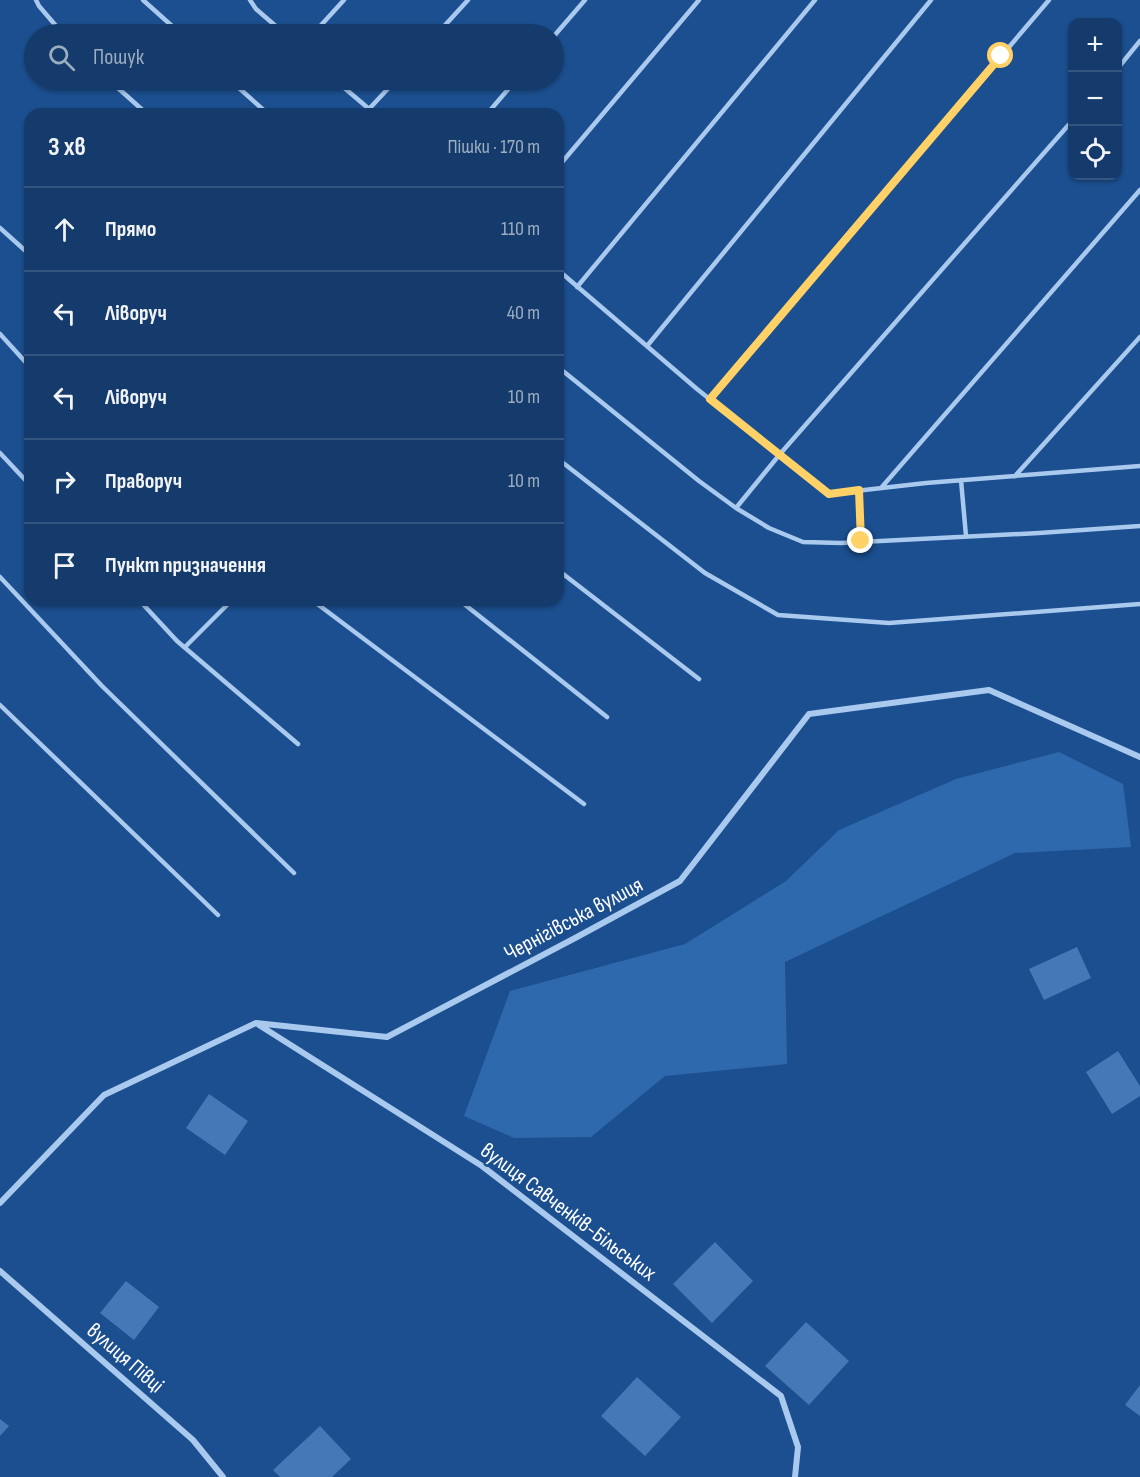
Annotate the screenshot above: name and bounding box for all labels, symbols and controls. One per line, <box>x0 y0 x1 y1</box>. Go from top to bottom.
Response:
map controls <box>1068 18 1122 180</box>
button: + <box>1068 18 1122 72</box>
search box <box>24 24 564 90</box>
icon: search <box>45 41 78 74</box>
route start <box>987 42 1013 68</box>
text: Пошук <box>93 44 144 71</box>
button: − <box>1068 72 1122 126</box>
button: locate <box>1068 126 1122 180</box>
text: 3 хв <box>48 132 86 163</box>
text: Пішки · 170 m <box>447 135 540 159</box>
icon: ahead <box>48 213 81 246</box>
text: Прямо <box>105 216 156 243</box>
text: 110 m <box>501 217 540 241</box>
icon: left <box>48 297 81 330</box>
text: Ліворуч <box>105 300 167 327</box>
text: 40 m <box>507 301 540 325</box>
icon: left <box>48 381 81 414</box>
text: Ліворуч <box>105 384 167 411</box>
text: 10 m <box>508 385 540 409</box>
icon: right <box>48 465 81 498</box>
text: Праворуч <box>105 468 182 495</box>
text: 10 m <box>508 469 540 493</box>
route end <box>847 527 873 553</box>
icon: arrive <box>48 549 81 582</box>
text: Пункт призначення <box>105 552 266 579</box>
street label: Чернігівська вулиця <box>500 871 648 967</box>
street label: вулиця Савченків-Більських <box>475 1137 662 1288</box>
street label: вулиця Півці <box>81 1317 169 1399</box>

